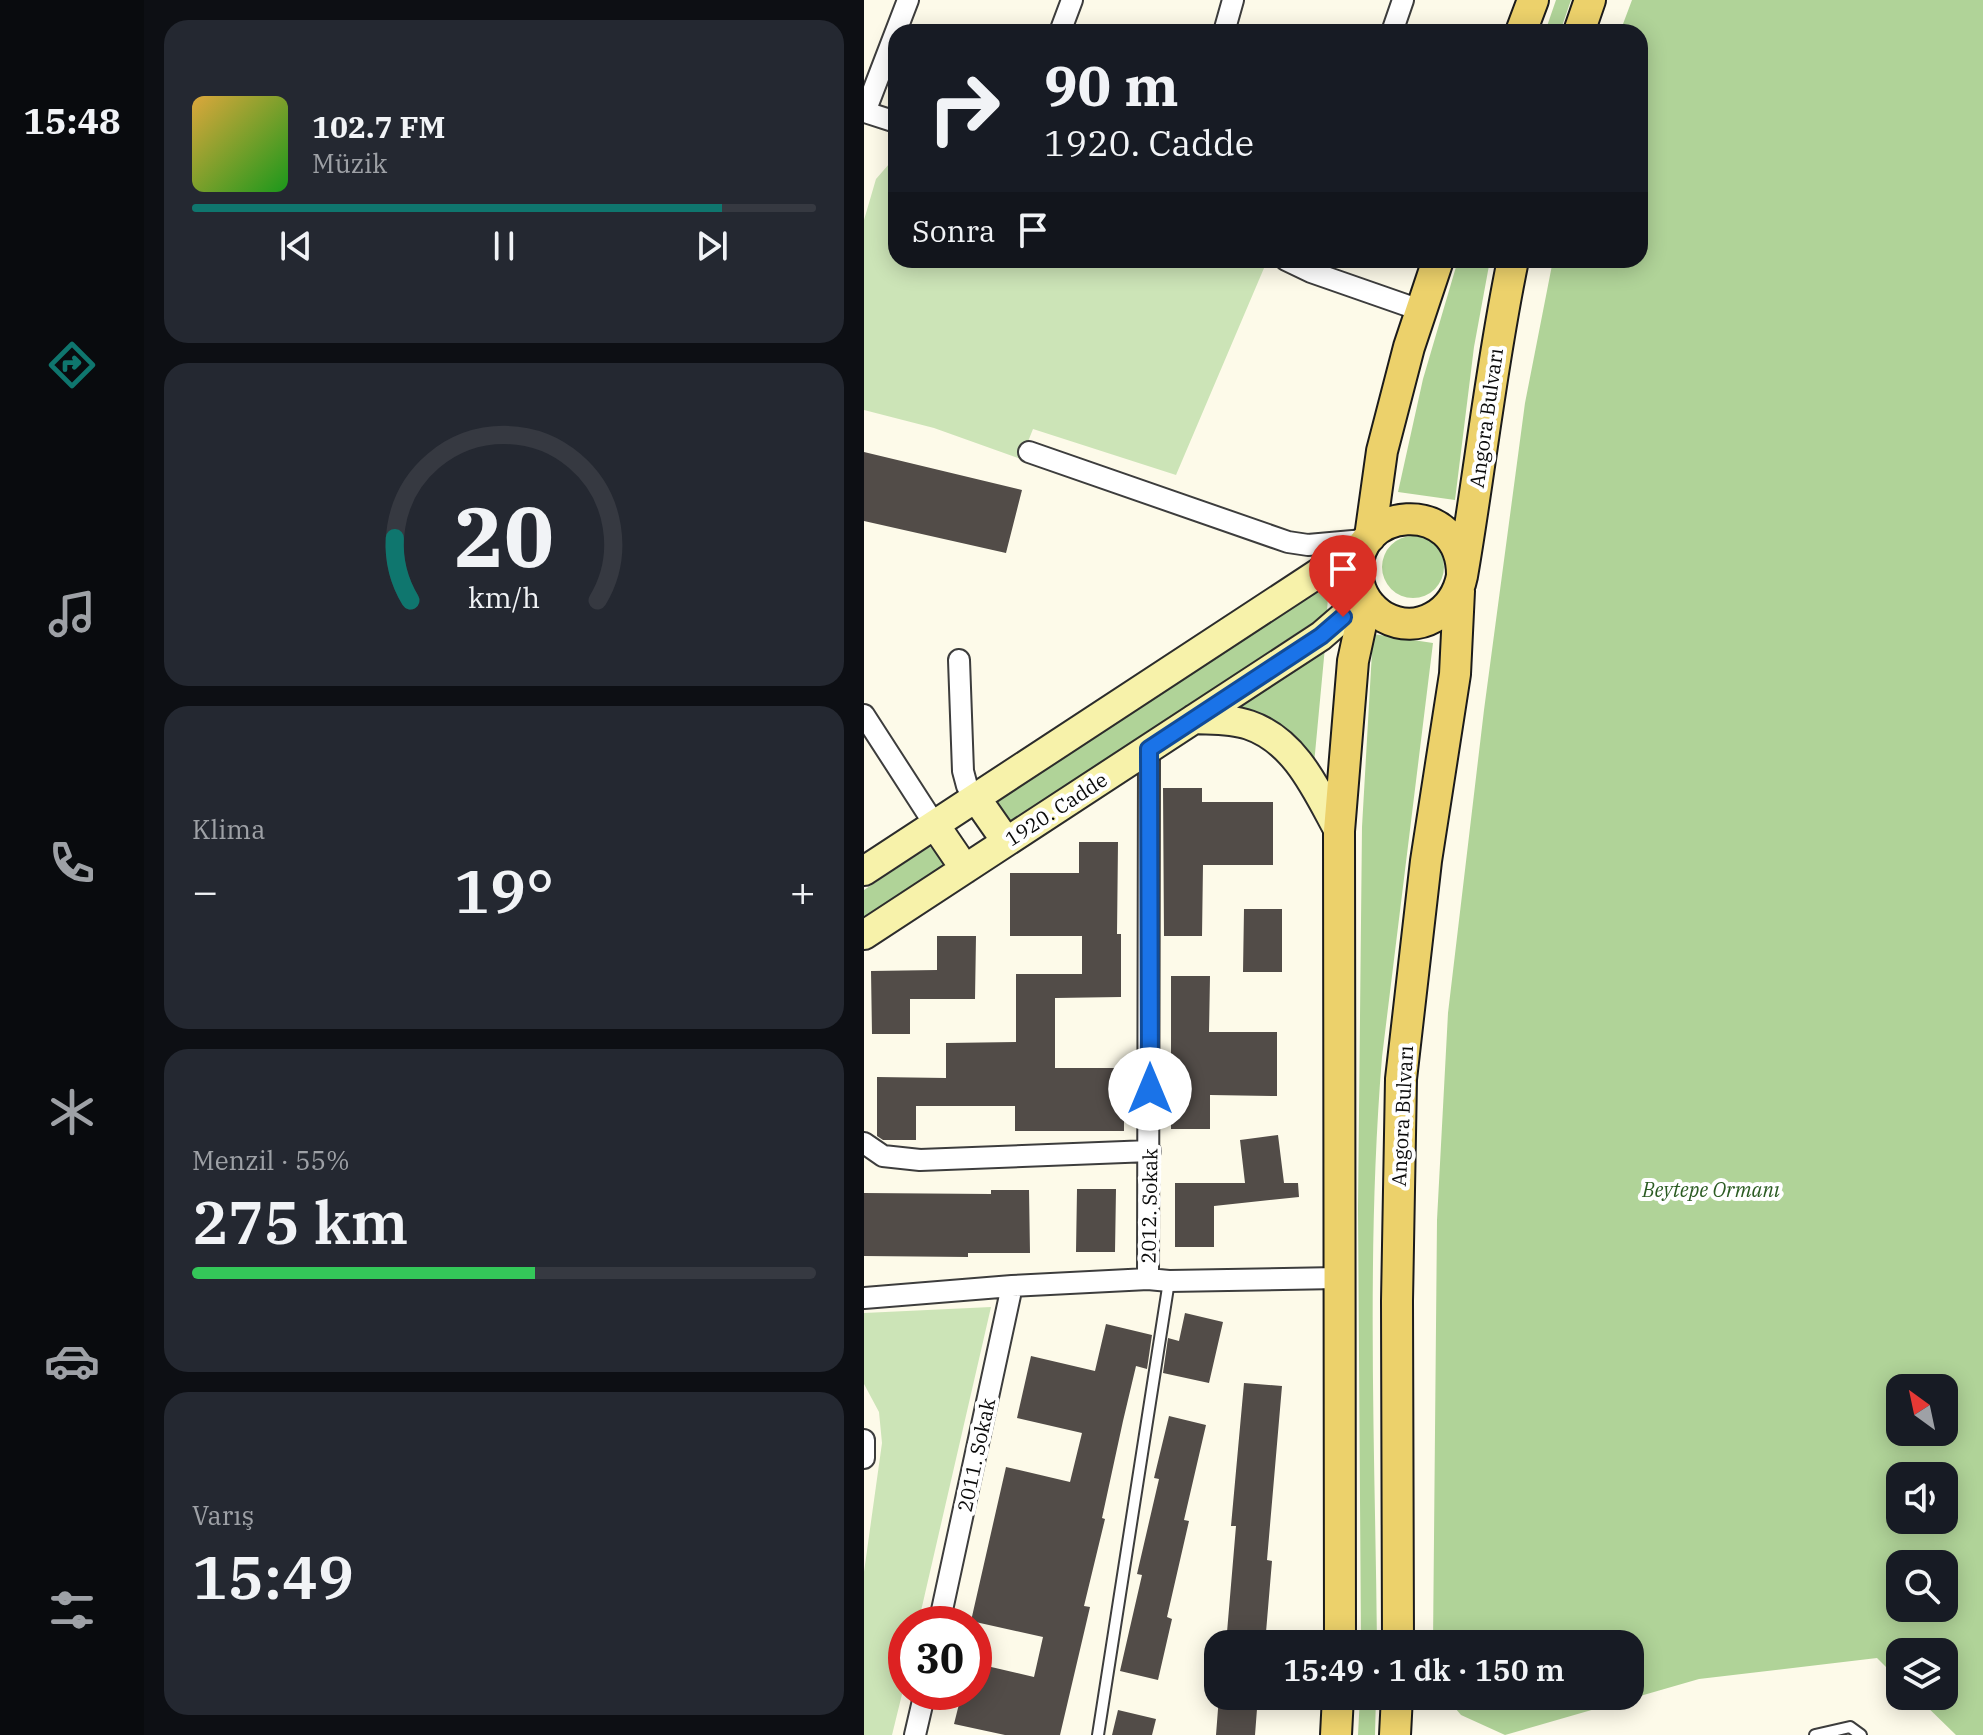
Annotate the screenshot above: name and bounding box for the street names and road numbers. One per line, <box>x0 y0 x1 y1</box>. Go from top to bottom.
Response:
street label: Angora Bulvarı <box>1463 346 1509 490</box>
street label: 1920. Cadde <box>1000 766 1112 852</box>
street label: Angora Bulvarı <box>1385 1045 1419 1187</box>
street label: 2012. Sokak <box>1134 1148 1164 1264</box>
street label: 2011. Sokak <box>951 1395 1001 1514</box>

